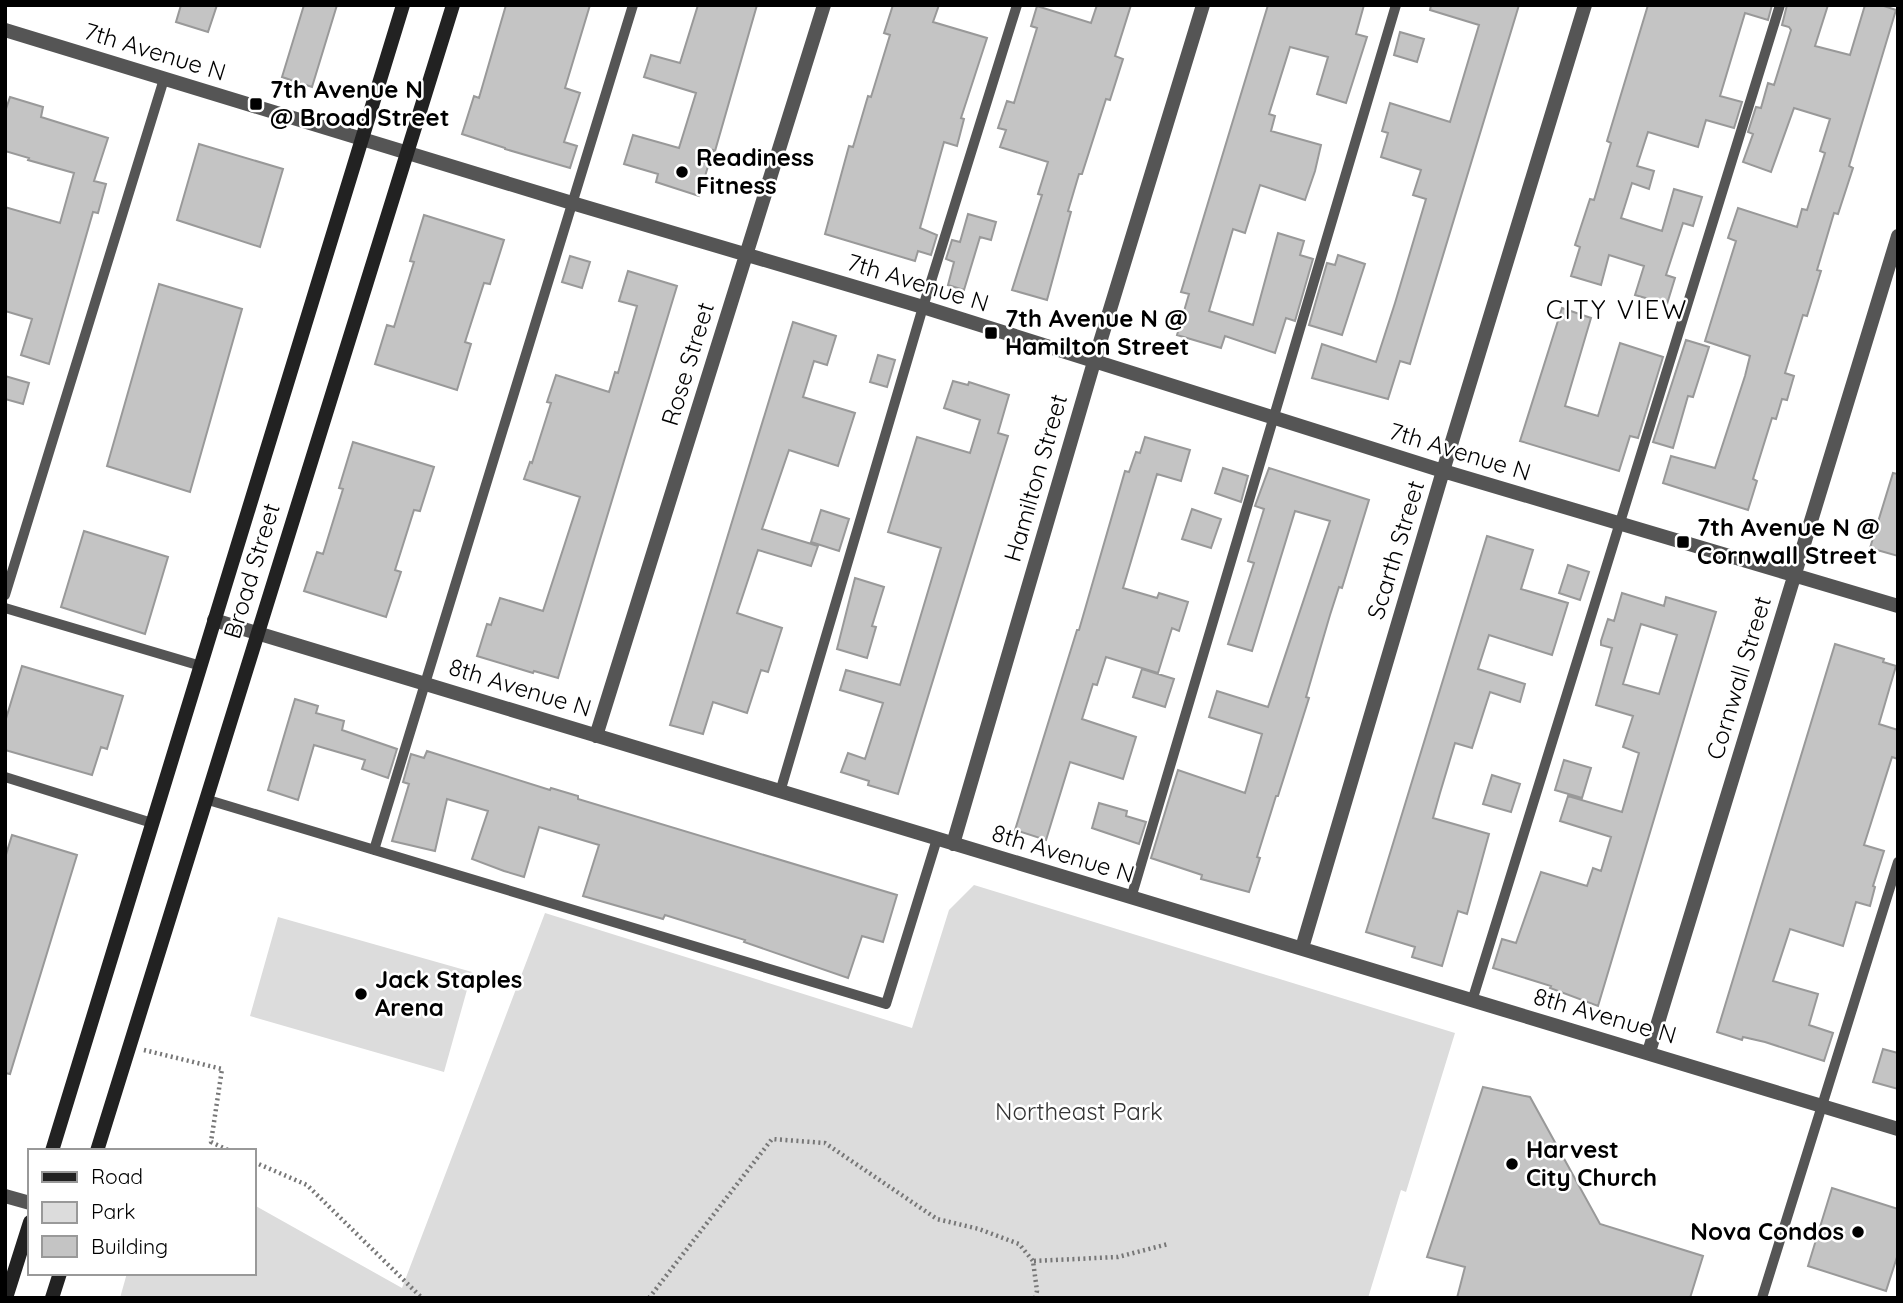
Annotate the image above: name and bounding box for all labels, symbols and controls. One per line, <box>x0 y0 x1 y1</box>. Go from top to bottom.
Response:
street label: 7th Avenue N <box>81 15 230 87</box>
place label: 7th Avenue N @ Broad Street <box>270 74 449 132</box>
marker: 7th Avenue N @ Broad Street <box>248 96 264 112</box>
place label: Readiness Fitness <box>696 142 814 200</box>
marker: Readiness Fitness <box>674 164 690 180</box>
street label: 7th Avenue N <box>844 246 993 318</box>
district label: CITY VIEW <box>1546 293 1688 326</box>
street label: Rose Street <box>654 298 720 429</box>
place label: 7th Avenue N @ Hamilton Street <box>1005 303 1189 361</box>
marker: 7th Avenue N @ Hamilton Street <box>983 325 999 341</box>
street label: Hamilton Street <box>997 391 1073 565</box>
street label: 7th Avenue N <box>1386 415 1535 487</box>
street label: Scarth Street <box>1360 477 1430 623</box>
street label: Broad Street <box>216 499 286 642</box>
place label: 7th Avenue N @ Cornwall Street <box>1697 512 1880 570</box>
marker: 7th Avenue N @ Cornwall Street <box>1675 534 1691 550</box>
street label: Cornwall Street <box>1699 592 1777 763</box>
street label: 8th Avenue N <box>445 651 595 723</box>
street label: 8th Avenue N <box>988 817 1138 889</box>
place label: Jack Staples Arena <box>375 964 522 1022</box>
street label: 8th Avenue N <box>1530 980 1680 1050</box>
marker: Jack Staples Arena <box>353 986 369 1002</box>
park label: Northeast Park <box>995 1096 1163 1126</box>
place label: Harvest City Church <box>1526 1134 1657 1192</box>
legend <box>28 1149 256 1275</box>
marker: Harvest City Church <box>1504 1156 1520 1172</box>
text: Road <box>91 1163 143 1189</box>
text: Park <box>91 1198 135 1224</box>
place label: Nova Condos <box>1690 1216 1844 1246</box>
marker: Nova Condos <box>1850 1224 1866 1240</box>
text: Building <box>91 1233 168 1259</box>

